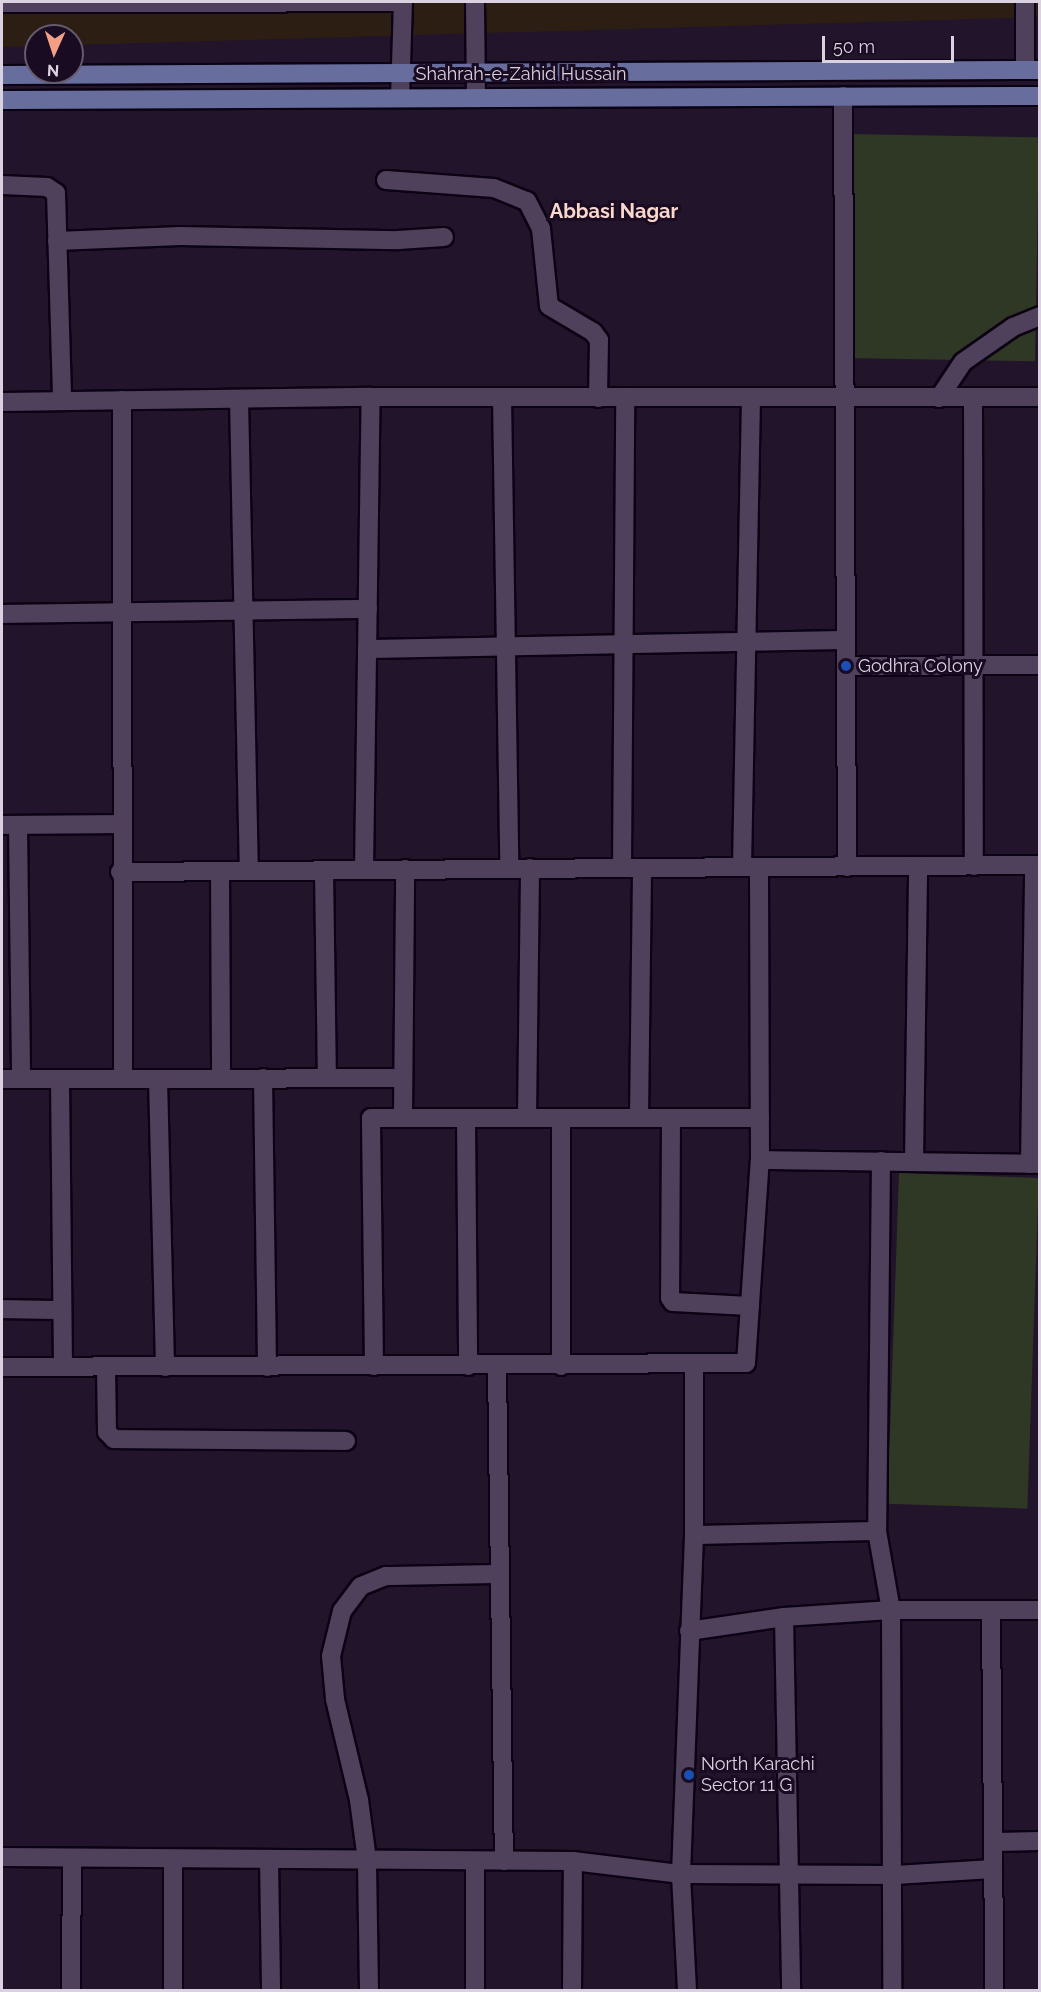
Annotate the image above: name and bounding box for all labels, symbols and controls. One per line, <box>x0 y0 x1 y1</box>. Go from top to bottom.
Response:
north arrow <box>24 24 84 84</box>
scale bar <box>825 24 957 62</box>
text: 50 m <box>833 36 875 57</box>
text: N <box>47 61 60 80</box>
street label: Shahrah-e-Zahid Hussain <box>416 63 626 85</box>
district label: Abbasi Nagar <box>550 199 678 223</box>
place label: Godhra Colony <box>858 655 983 677</box>
marker: Godhra Colony <box>839 659 853 673</box>
place label: North Karachi Sector 11 G <box>701 1754 815 1796</box>
marker: North Karachi Sector 11 G <box>682 1768 696 1782</box>

